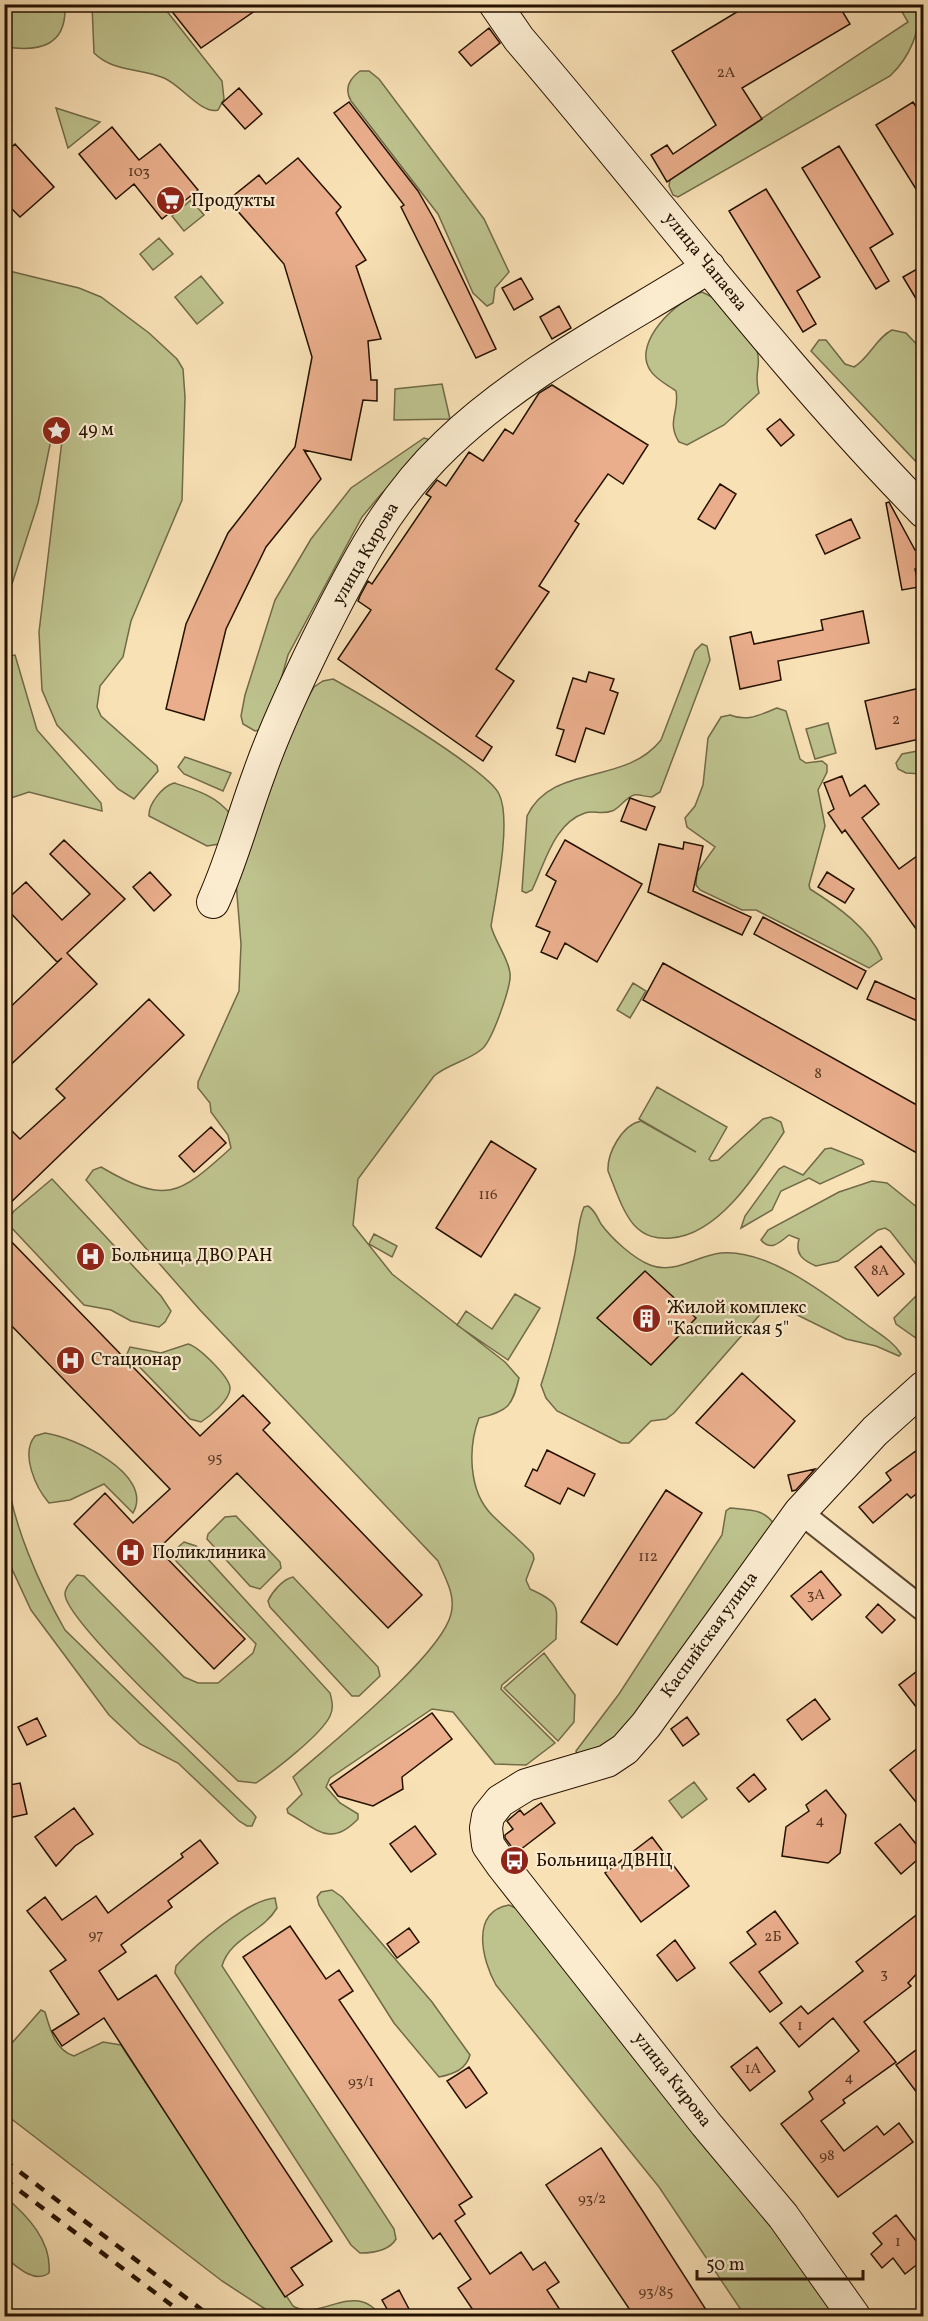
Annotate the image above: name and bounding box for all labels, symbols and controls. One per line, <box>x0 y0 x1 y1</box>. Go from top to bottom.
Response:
house number: 2А <box>717 63 736 84</box>
house number: 103 <box>128 162 150 183</box>
supermarket icon: Продукты <box>154 185 186 217</box>
place label: Продукты <box>191 189 276 214</box>
street label: улица Чапаева <box>657 207 753 317</box>
place icon: 49 м <box>41 414 73 446</box>
place label: 49 м <box>78 418 113 443</box>
street label: улица Кирова <box>326 498 406 610</box>
house number: 2 <box>892 710 900 731</box>
house number: 8 <box>814 1064 822 1085</box>
house number: 116 <box>478 1185 498 1206</box>
hospital icon: Больница ДВО РАН <box>74 1240 106 1272</box>
place label: Больница ДВО РАН <box>111 1244 273 1269</box>
house number: 8А <box>871 1261 890 1282</box>
place label: Жилой комплекс "Каспийская 5" <box>667 1296 807 1342</box>
building icon: Жилой комплекс "Каспийская 5" <box>630 1302 662 1334</box>
hospital icon: Стационар <box>54 1344 86 1376</box>
place label: Стационар <box>91 1348 182 1373</box>
house number: 95 <box>208 1448 222 1469</box>
hospital icon: Поликлиника <box>115 1537 147 1569</box>
place label: Поликлиника <box>152 1541 267 1566</box>
house number: 112 <box>638 1547 658 1568</box>
street label: Каспийская улица <box>656 1567 764 1703</box>
house number: 3А <box>807 1585 826 1606</box>
house number: 4 <box>816 1811 825 1832</box>
bus stop icon: Больница ДВНЦ <box>499 1845 531 1877</box>
place label: Больница ДВНЦ <box>536 1849 673 1874</box>
house number: 97 <box>88 1925 104 1946</box>
house number: 2Б <box>764 1927 782 1948</box>
house number: 3 <box>880 1964 888 1985</box>
house number: 1 <box>797 2016 803 2037</box>
street label: улица Кирова <box>627 2027 717 2133</box>
house number: 1А <box>745 2059 762 2080</box>
house number: 4 <box>845 2068 854 2089</box>
house number: 93/1 <box>348 2072 374 2093</box>
house number: 98 <box>819 2146 835 2167</box>
house number: 93/2 <box>578 2189 606 2210</box>
house number: 1 <box>895 2232 901 2253</box>
scale bar <box>697 2243 864 2281</box>
text: 50 m <box>706 2253 745 2278</box>
house number: 93/85 <box>639 2282 673 2303</box>

